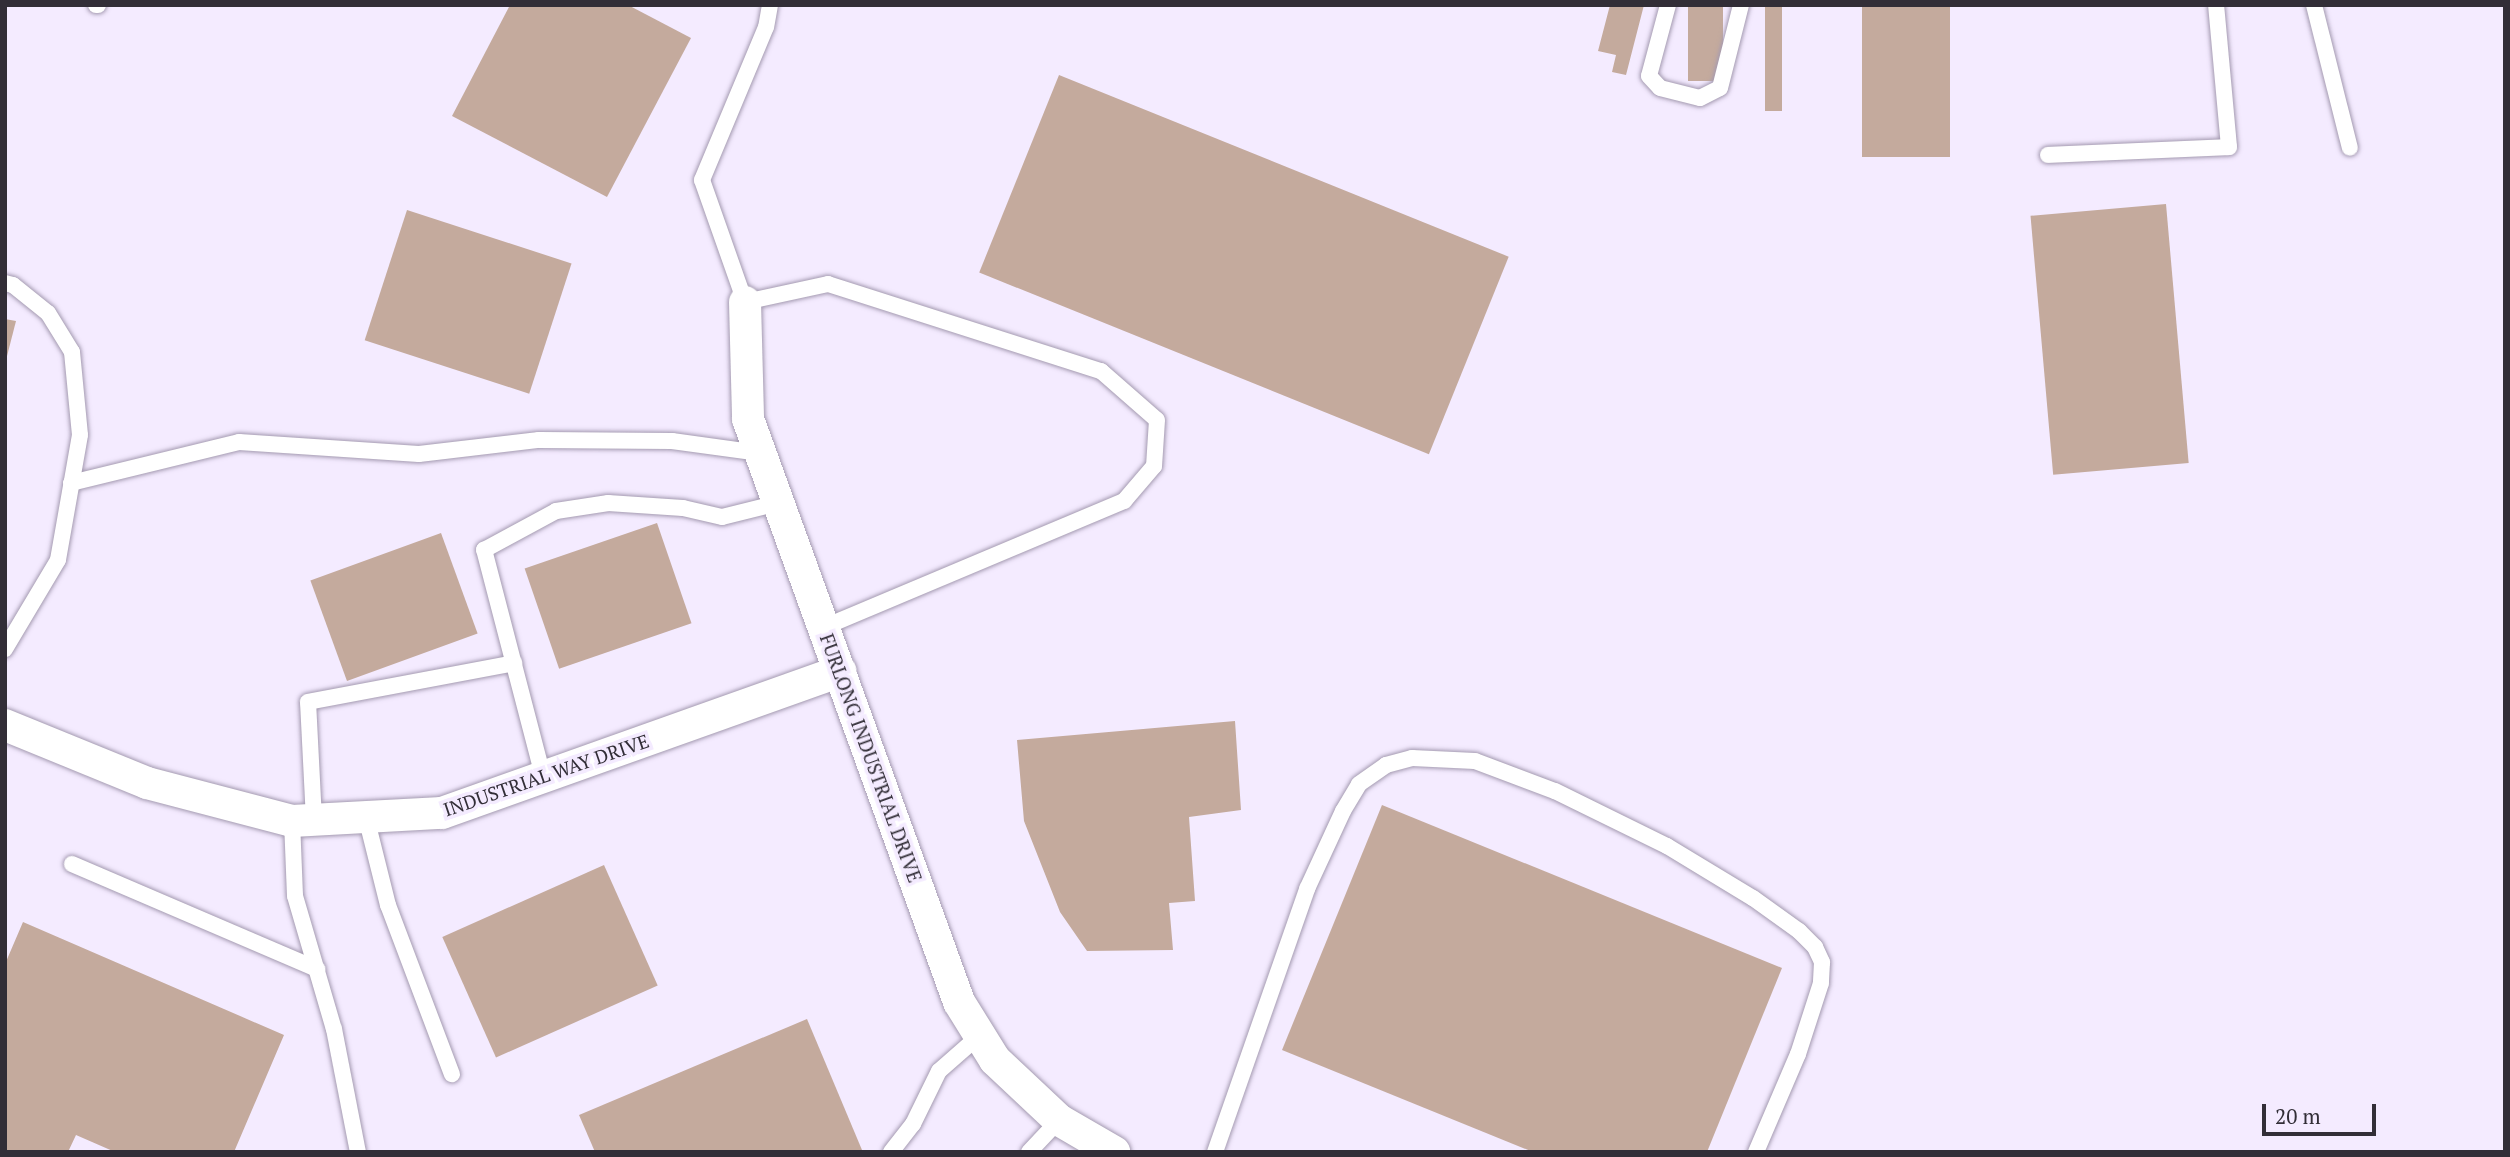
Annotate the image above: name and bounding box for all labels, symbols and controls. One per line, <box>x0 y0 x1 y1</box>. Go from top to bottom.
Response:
street label: FURLONG INDUSTRIAL DRIVE <box>815 631 927 885</box>
street label: INDUSTRIAL WAY DRIVE <box>440 729 652 821</box>
scale bar <box>2265 1090 2379 1134</box>
text: 20 m <box>2275 1102 2321 1130</box>

